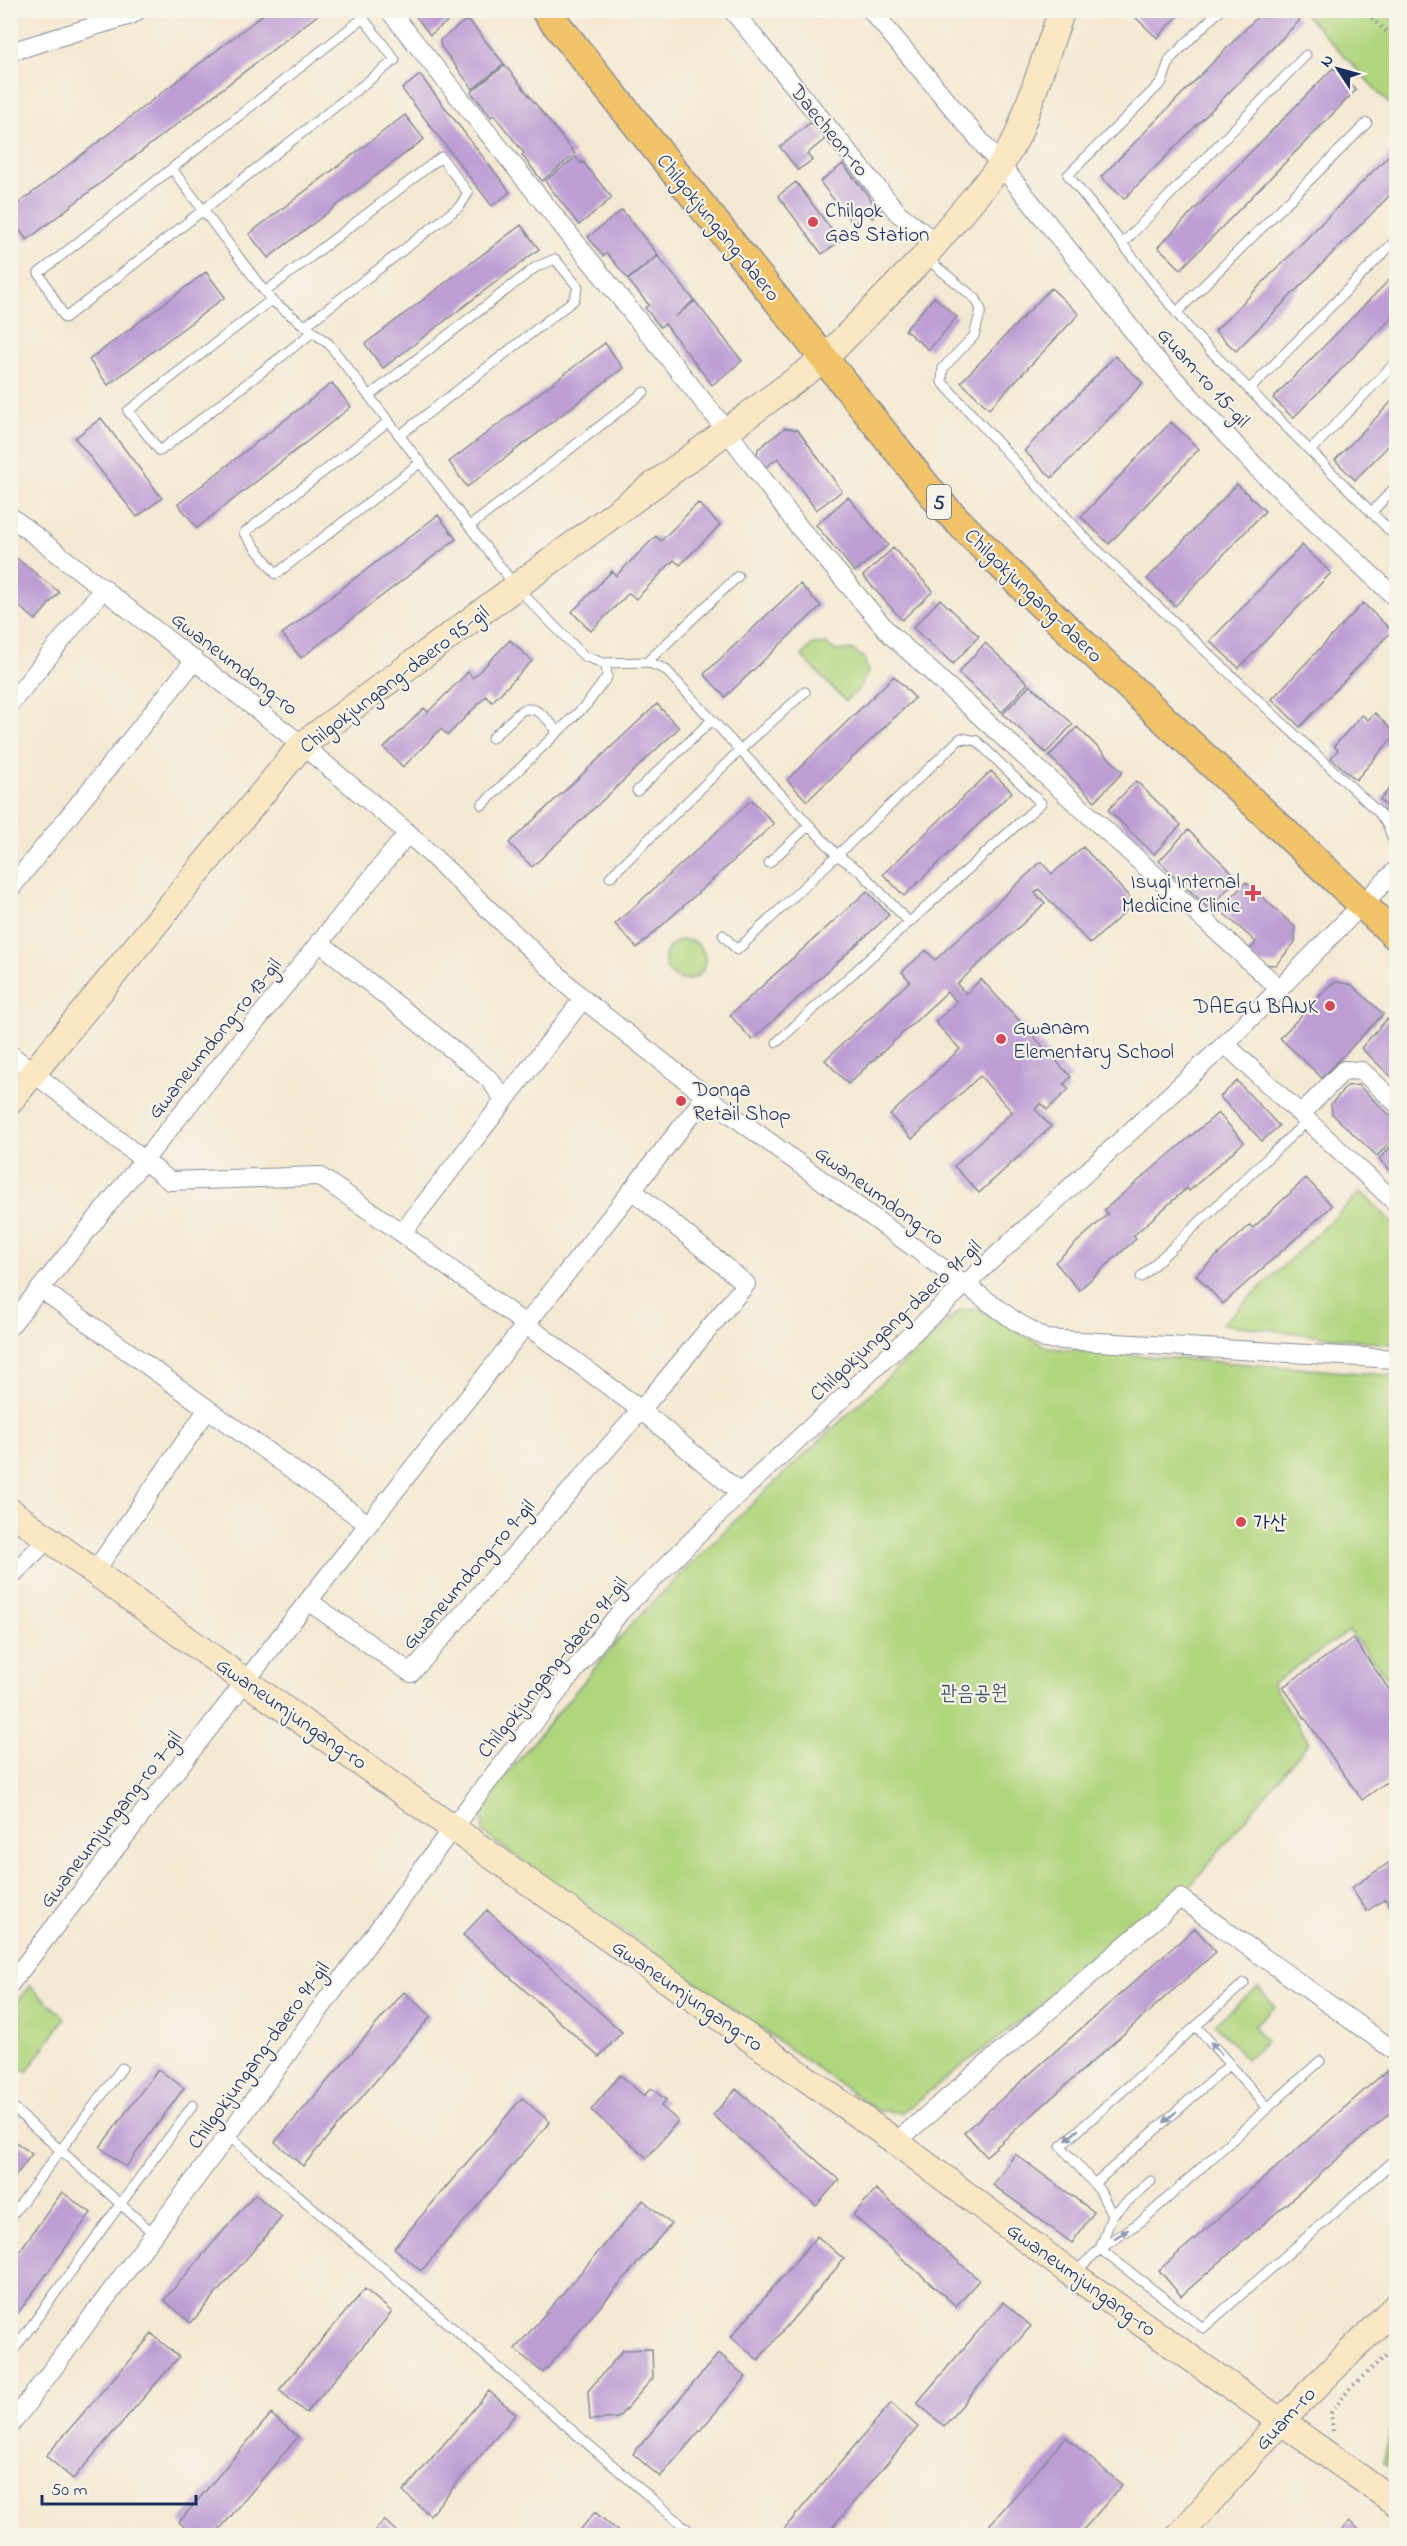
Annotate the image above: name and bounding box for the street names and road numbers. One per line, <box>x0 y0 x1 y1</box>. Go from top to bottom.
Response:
street label: Daecheon-ro <box>781 78 875 184</box>
street label: Chilgokjungang-daero <box>647 148 787 310</box>
street label: Guam-ro 15-gil <box>1148 321 1256 437</box>
road number: 5 <box>927 485 951 519</box>
street label: Chilgokjungang-daero <box>955 522 1109 672</box>
street label: Chilgokjungang-daero 95-gil <box>294 599 498 764</box>
street label: Gwaneumdong-ro <box>163 605 304 725</box>
street label: Gwaneumdong-ro 13-gil <box>141 952 291 1127</box>
street label: Gwaneumdong-ro <box>806 1139 950 1256</box>
street label: Chilgokjungang-daero 91-gil <box>804 1234 990 1411</box>
street label: Gwaneumdong-ro 9-gil <box>396 1494 545 1658</box>
street label: Chilgokjungang-daero 91-gil <box>471 1571 638 1767</box>
street label: Gwaneumjungang-ro <box>208 1651 373 1780</box>
street label: Gwaneumjungang-ro 7-gil <box>33 1725 192 1916</box>
street label: Gwaneumjungang-ro <box>604 1933 769 2062</box>
street label: Chilgokjungang-daero 91-gil <box>181 1956 340 2157</box>
street label: Gwaneumjungang-ro <box>999 2216 1162 2347</box>
street label: Guam-ro <box>1249 2381 1324 2458</box>

